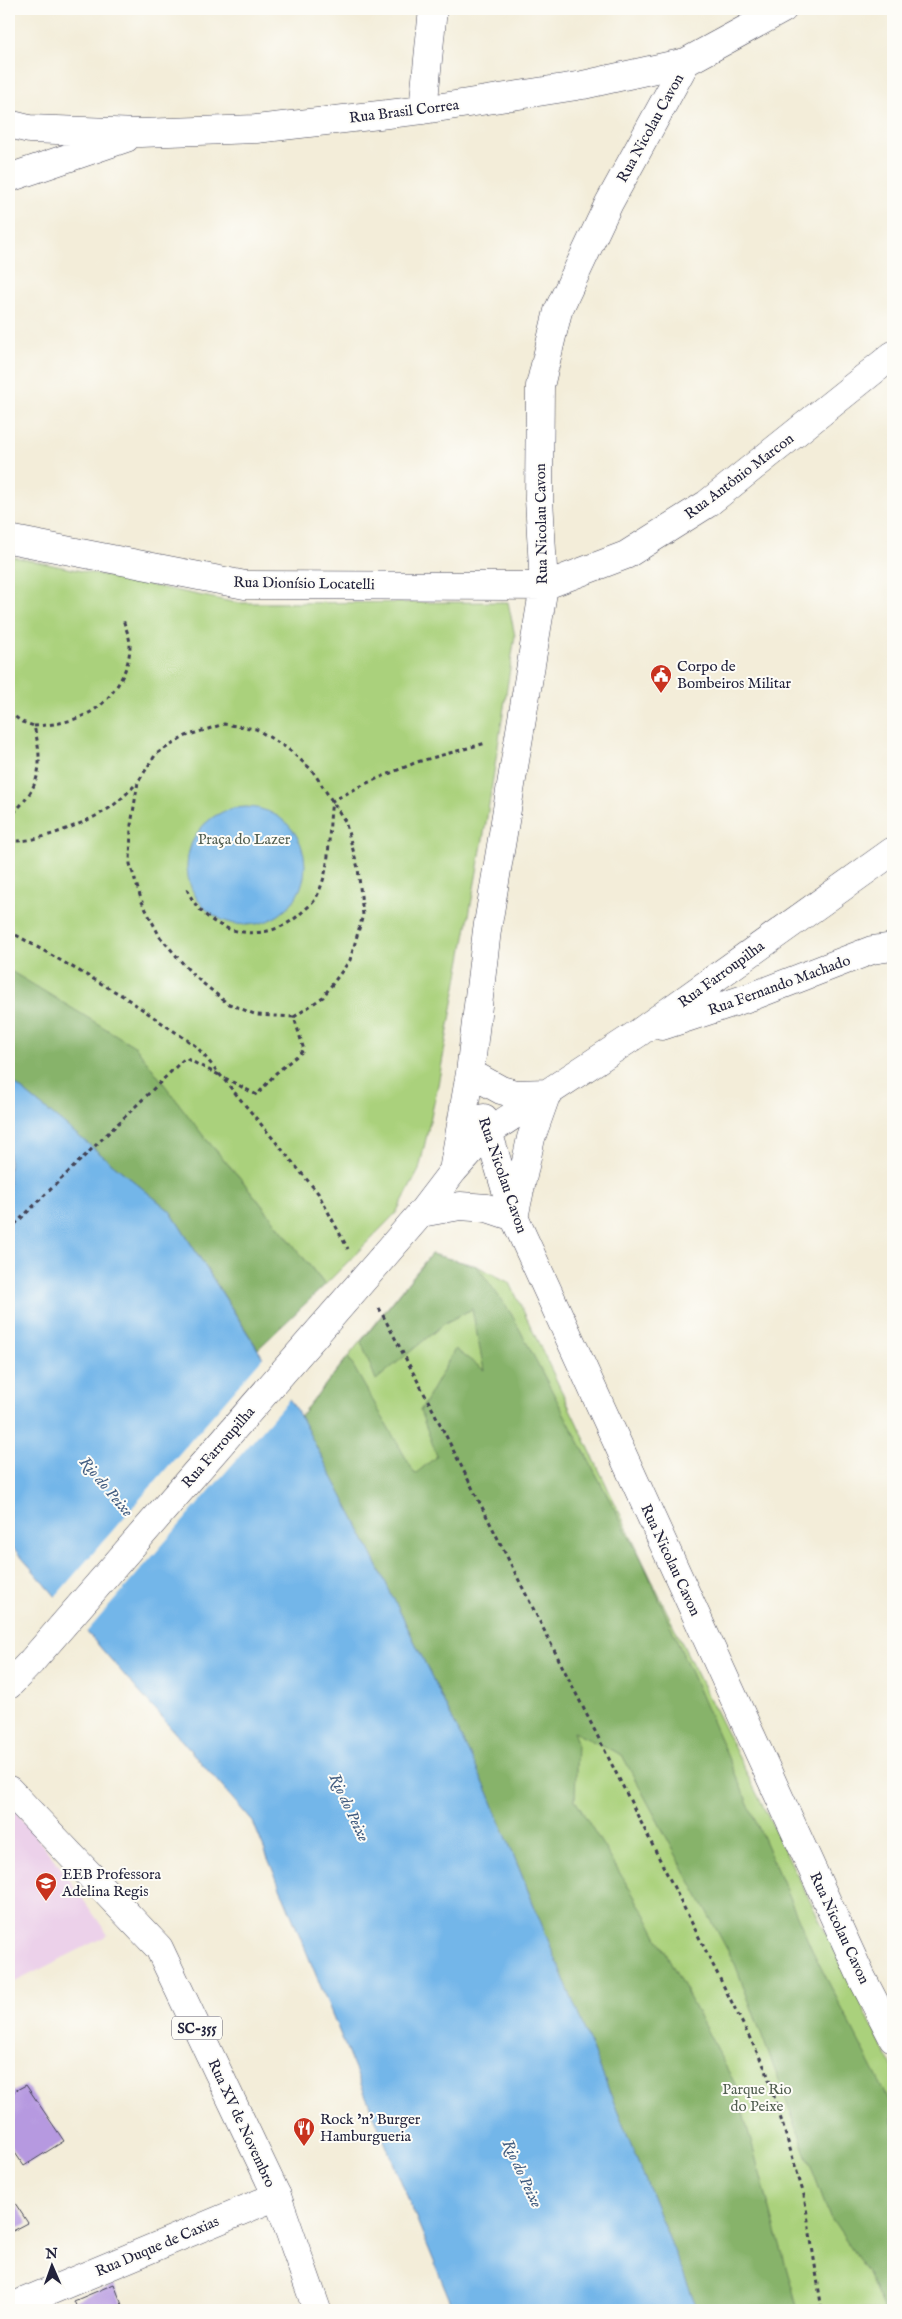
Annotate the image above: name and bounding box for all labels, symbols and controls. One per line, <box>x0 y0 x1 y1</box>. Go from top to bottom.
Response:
street label: Rua Nicolau Cavon <box>613 71 688 186</box>
street label: Rua Brasil Correa <box>348 95 461 128</box>
street label: Rua Antônio Marcon <box>681 429 798 524</box>
street label: Rua Nicolau Cavon <box>531 463 552 585</box>
street label: Rua Dionísio Locatelli <box>233 573 375 594</box>
place label: Corpo de Bombeiros Militar <box>677 657 791 693</box>
public building icon: Corpo de Bombeiros Militar <box>649 663 673 694</box>
park label: Praça do Lazer <box>198 830 291 849</box>
street label: Rua Farroupilha <box>674 936 769 1012</box>
street label: Rua Fernando Machado <box>705 951 853 1020</box>
street label: Rua Nicolau Cavon <box>474 1115 531 1236</box>
street label: Rua Farroupilha <box>178 1402 259 1492</box>
water label: Rio do Peixe <box>74 1453 137 1522</box>
street label: Rua Nicolau Cavon <box>636 1501 705 1619</box>
water label: Rio do Peixe <box>324 1771 373 1846</box>
place label: EEB Professora Adelina Regis <box>61 1865 162 1901</box>
street label: Rua Nicolau Cavon <box>805 1869 874 1987</box>
school or university icon: EEB Professora Adelina Regis <box>34 1871 58 1902</box>
road number: SC-355 <box>172 2016 222 2040</box>
street label: Rua XV de Novembro <box>203 2056 280 2190</box>
park label: Parque Rio do Peixe <box>722 2080 792 2116</box>
place label: Rock 'n' Burger Hamburgueria <box>320 2110 421 2146</box>
restaurant icon: Rock 'n' Burger Hamburgueria <box>292 2116 316 2147</box>
water label: Rio do Peixe <box>497 2137 546 2212</box>
street label: Rua Duque de Caxias <box>93 2212 222 2281</box>
north arrow <box>28 2242 78 2292</box>
text: N <box>44 2245 58 2263</box>

